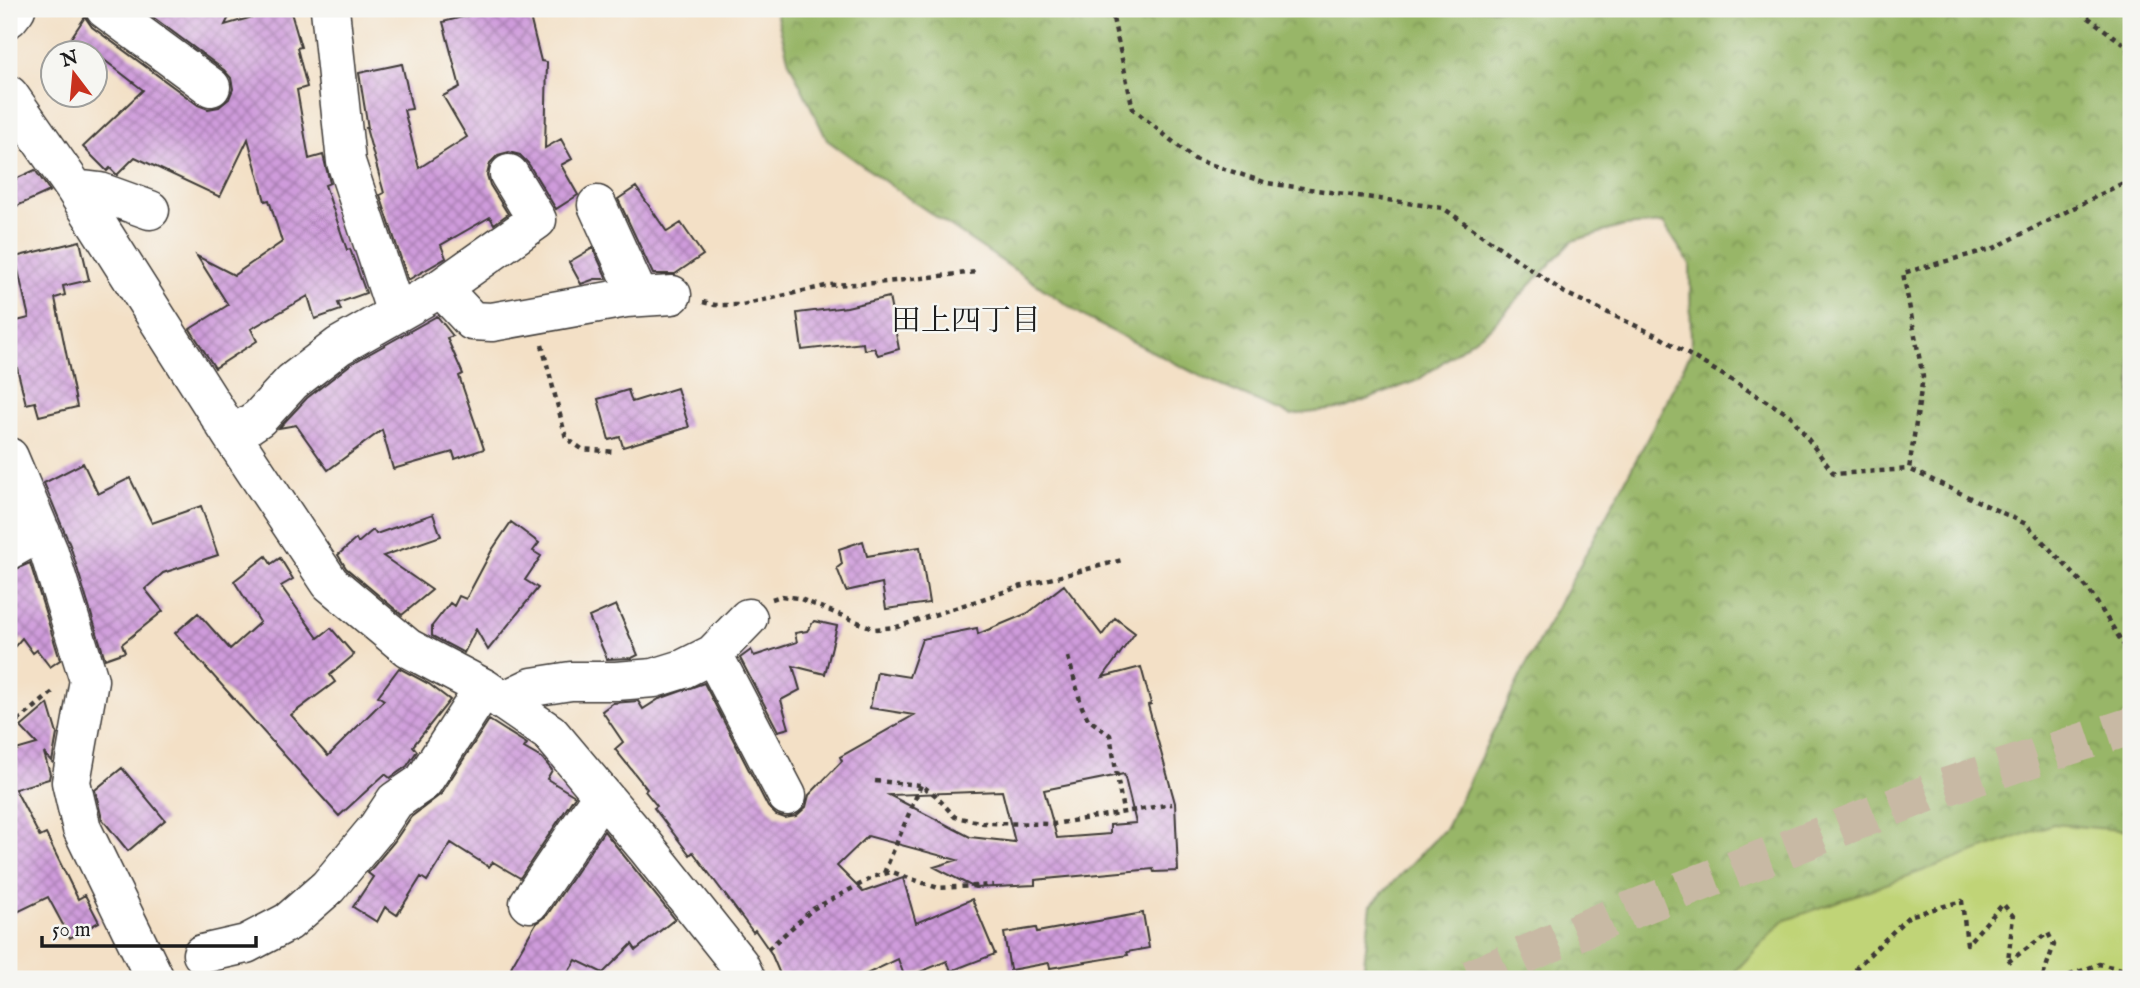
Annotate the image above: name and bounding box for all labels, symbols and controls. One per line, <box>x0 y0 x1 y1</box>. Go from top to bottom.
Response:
north arrow <box>38 38 108 108</box>
text: N <box>58 46 82 74</box>
district label: 田上四丁目 <box>891 303 1041 341</box>
scale bar <box>42 904 256 948</box>
text: 50 m <box>52 917 91 944</box>

